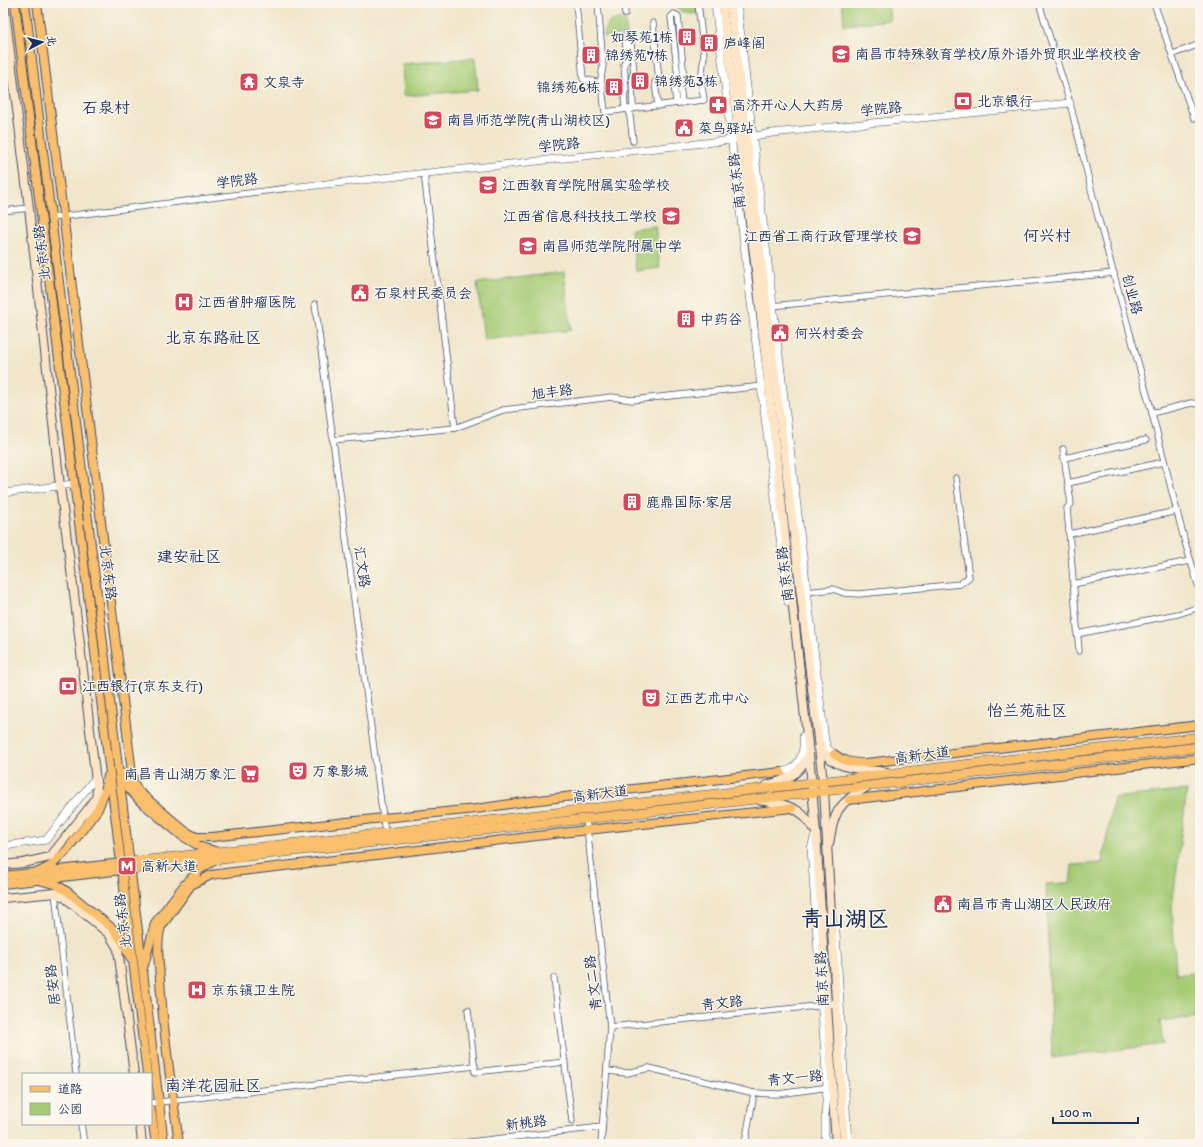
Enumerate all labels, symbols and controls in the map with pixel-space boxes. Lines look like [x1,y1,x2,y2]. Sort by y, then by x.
north arrow [22,22,62,62]
building icon: 如琴苑1栋 [676,26,698,48]
place label: 如琴苑1栋 [611,29,673,46]
building icon: 庐峰阁 [698,32,720,54]
text: 北 [44,35,59,47]
place label: 庐峰阁 [723,35,765,52]
school or university icon: 南昌市特殊教育学校/原外语外贸职业学校校舍 [830,43,852,65]
building icon: 锦绣苑7栋 [580,44,602,66]
place label: 南昌市特殊教育学校/原外语外贸职业学校校舍 [855,46,1141,63]
place label: 锦绣苑7栋 [605,47,668,64]
building icon: 锦绣苑3栋 [629,70,651,92]
temple icon: 文泉寺 [238,71,260,93]
place label: 锦绣苑3栋 [654,73,718,90]
place label: 文泉寺 [263,74,305,91]
building icon: 锦绣苑6栋 [603,76,625,98]
place label: 锦绣苑6栋 [537,79,600,96]
bank icon: 北京银行 [952,90,974,112]
place label: 北京银行 [977,93,1033,110]
pharmacy icon: 高济开心人大药房 [707,94,729,116]
place label: 高济开心人大药房 [732,97,844,114]
district label: 石泉村 [82,98,130,117]
street label: 学院路 [859,98,903,120]
school or university icon: 南昌师范学院(青山湖校区) [422,109,444,131]
place label: 南昌师范学院(青山湖校区) [447,112,610,129]
public building icon: 菜鸟驿站 [673,117,695,139]
place label: 菜鸟驿站 [698,120,754,137]
street label: 学院路 [537,134,581,156]
street label: 南京东路 [725,152,749,210]
street label: 学院路 [215,170,259,192]
school or university icon: 江西教育学院附属实验学校 [477,174,499,196]
place label: 江西教育学院附属实验学校 [502,177,670,194]
school or university icon: 江西省信息科技技工学校 [660,205,682,227]
place label: 江西省信息科技技工学校 [503,208,657,225]
street label: 北京东路 [30,224,54,282]
school or university icon: 江西省工商行政管理学校 [901,225,923,247]
district label: 何兴村 [1023,226,1071,245]
place label: 江西省工商行政管理学校 [744,228,898,245]
school or university icon: 南昌师范学院附属中学 [517,235,539,257]
place label: 南昌师范学院附属中学 [542,238,682,255]
street label: 创业路 [1118,272,1146,316]
public building icon: 石泉村民委员会 [349,282,371,304]
place label: 石泉村民委员会 [374,285,472,302]
hospital icon: 江西省肿瘤医院 [173,291,195,313]
place label: 江西省肿瘤医院 [198,294,296,311]
building icon: 中药谷 [675,308,697,330]
place label: 中药谷 [700,311,742,328]
public building icon: 何兴村委会 [769,322,791,344]
place label: 何兴村委会 [794,325,864,342]
district label: 北京东路社区 [165,328,261,347]
street label: 旭丰路 [530,381,574,403]
building icon: 鹿鼎国际·家居 [621,491,643,513]
place label: 鹿鼎国际·家居 [646,494,733,511]
street label: 北京东路 [96,543,120,601]
street label: 汇文路 [351,545,373,589]
street label: 南京东路 [773,545,797,603]
district label: 建安社区 [157,547,221,566]
bank icon: 江西银行(京东支行) [57,675,79,697]
place label: 江西银行(京东支行) [82,678,203,695]
theatre icon: 江西艺术中心 [640,687,662,709]
place label: 江西艺术中心 [665,690,749,707]
district label: 怡兰苑社区 [987,701,1067,720]
street label: 高新大道 [893,743,951,767]
theatre icon: 万象影城 [287,760,309,782]
supermarket icon: 南昌青山湖万象汇 [239,763,261,785]
place label: 万象影城 [312,763,368,780]
place label: 南昌青山湖万象汇 [124,766,236,783]
street label: 高新大道 [571,782,629,806]
metro station icon: 高新大道 [116,855,138,877]
place label: 高新大道 [141,858,197,875]
street label: 北京东路 [111,892,135,950]
public building icon: 南昌市青山湖区人民政府 [932,893,954,915]
place label: 南昌市青山湖区人民政府 [957,896,1111,913]
district label: 青山湖区 [801,905,889,932]
street label: 南京东路 [812,951,832,1007]
street label: 青文二路 [581,954,605,1012]
street label: 居安路 [42,963,64,1007]
hospital icon: 京东镇卫生院 [186,979,208,1001]
place label: 京东镇卫生院 [211,982,295,999]
street label: 青文路 [700,992,744,1014]
street label: 青文一路 [766,1067,824,1089]
legend [22,1073,152,1125]
district label: 南洋花园社区 [165,1076,261,1095]
text: 道路 [58,1082,82,1096]
scale bar [1053,1099,1138,1125]
text: 公园 [58,1102,82,1116]
text: 100 m [1059,1106,1092,1120]
street label: 新桃路 [504,1112,548,1134]

